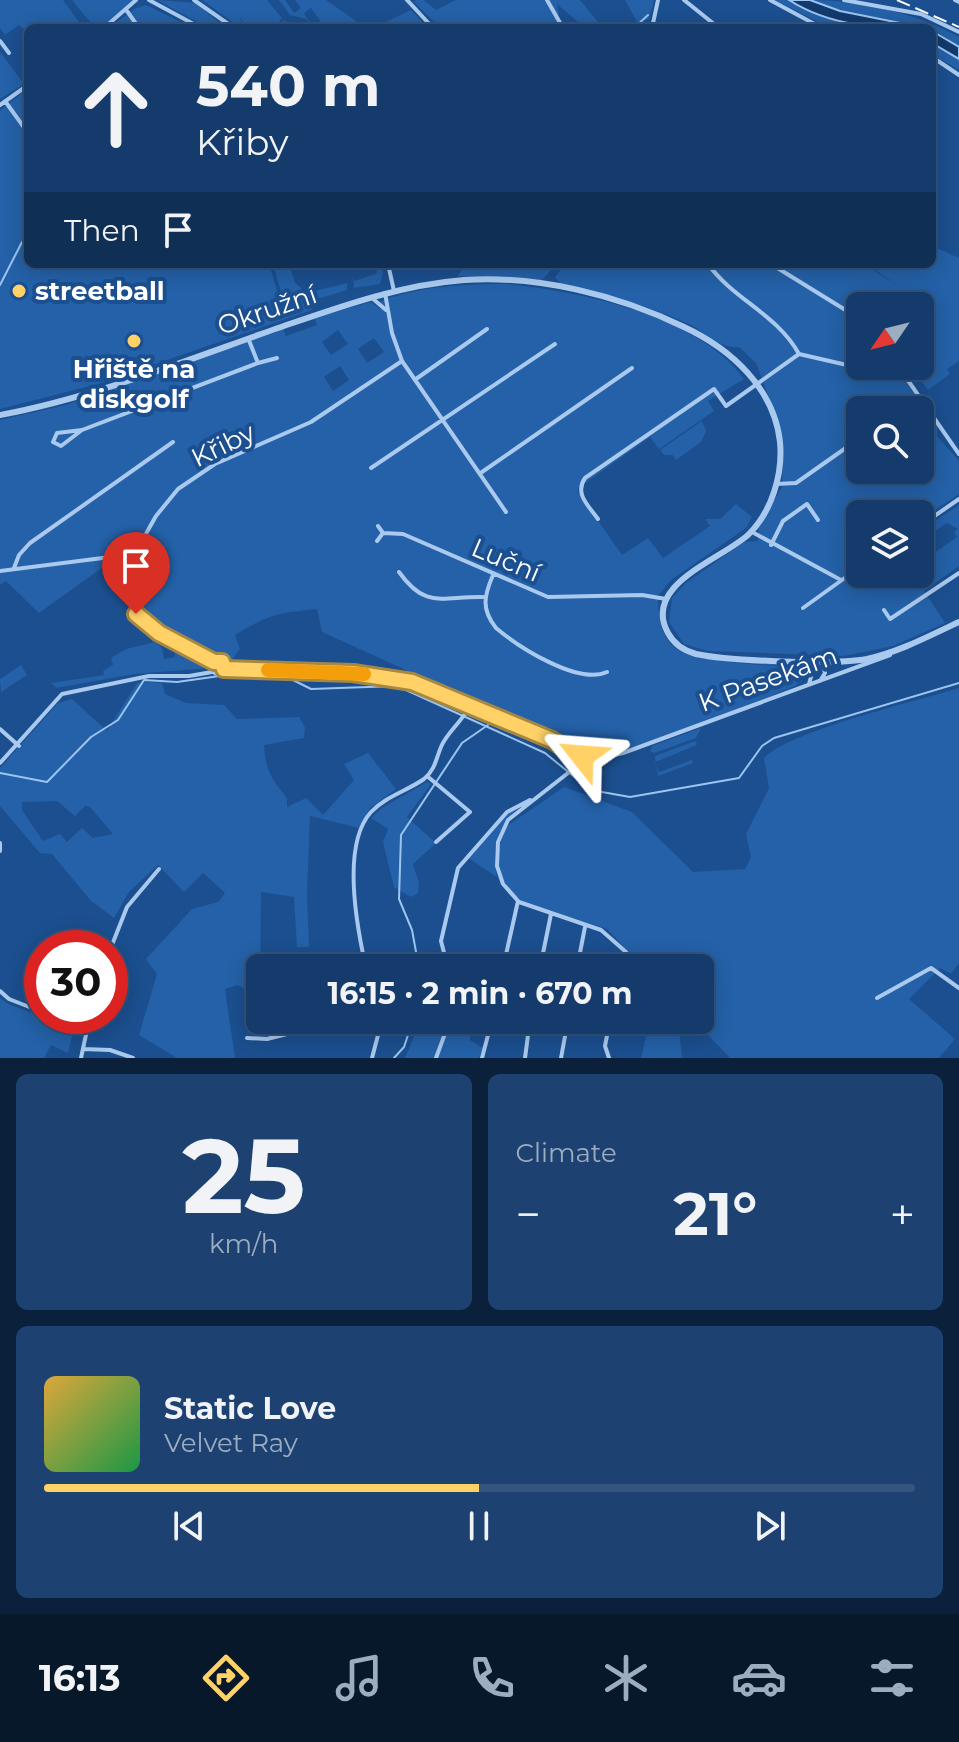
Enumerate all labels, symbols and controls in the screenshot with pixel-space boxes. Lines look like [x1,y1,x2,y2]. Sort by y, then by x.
text: 540 m [196,52,381,120]
icon: ahead [64,56,168,160]
text: Křiby [196,120,288,164]
icon: arrive [156,208,200,252]
text: Then [64,212,140,249]
place label: streetball [35,275,165,307]
street label: Okružní [213,278,322,342]
marker: streetball [10,282,28,300]
north arrow [846,292,934,380]
map controls [846,292,934,588]
marker: Hřiště na diskgolf [125,332,143,350]
place label: Hřiště na diskgolf [73,353,195,415]
button: search [846,396,934,484]
street label: Křiby [186,416,261,474]
button: layers [846,500,934,588]
street label: Luční [467,531,546,589]
pin [102,532,170,614]
icon: arrive [114,544,158,588]
street label: K Pasekám [694,639,842,719]
position arrow [540,714,624,798]
speed limit sign: 30 [24,930,128,1034]
text: 16:15 · 2 min · 670 m [327,975,633,1012]
text: 25 [182,1112,305,1239]
text: Climate [516,1137,617,1169]
text: 21° [673,1177,757,1250]
text: − [516,1187,541,1241]
text: + [890,1187,915,1241]
text: km/h [209,1228,278,1260]
text: Static Love [164,1390,336,1427]
text: Velvet Ray [164,1427,298,1459]
icon: previous [167,1504,211,1548]
icon: pause [457,1504,501,1548]
icon: next [748,1504,792,1548]
icon: directions [198,1650,254,1706]
icon: music [331,1650,387,1706]
icon: phone [464,1650,520,1706]
icon: climate [598,1650,654,1706]
icon: car [731,1650,787,1706]
icon: filters [864,1650,920,1706]
text: 16:13 [39,1656,121,1700]

